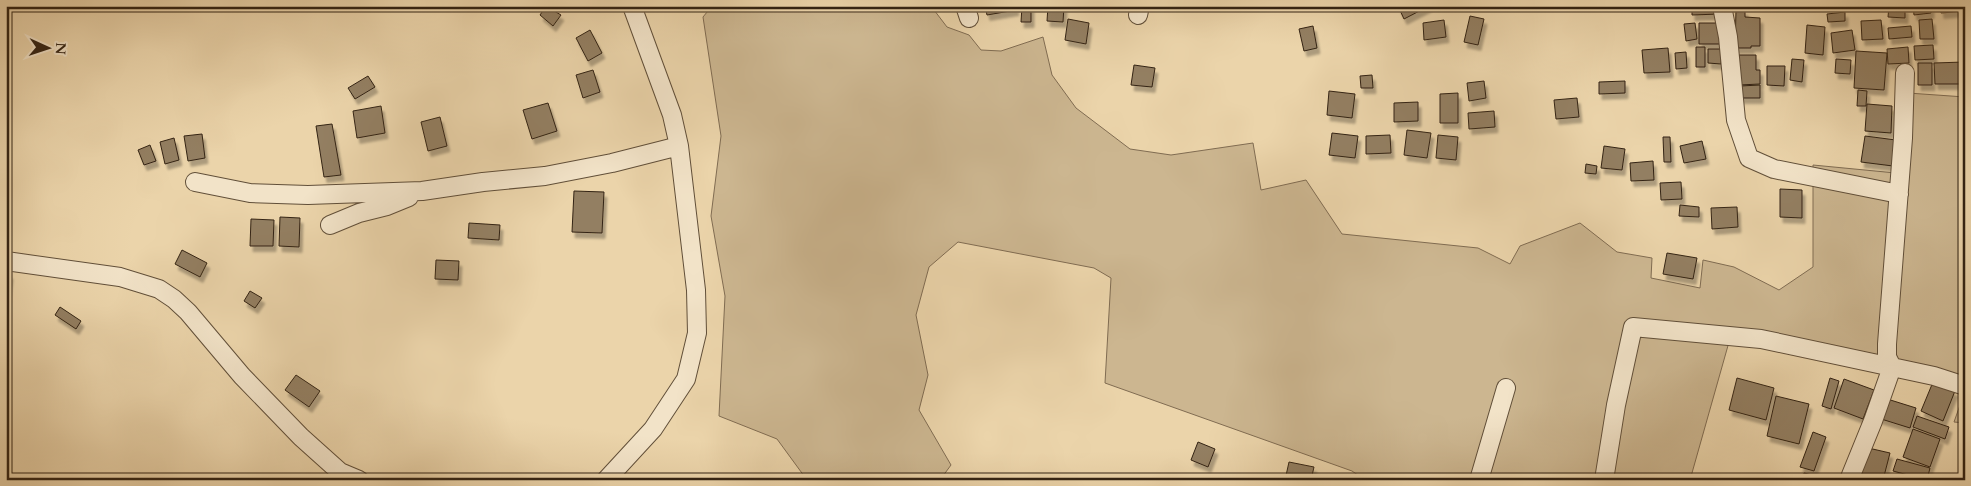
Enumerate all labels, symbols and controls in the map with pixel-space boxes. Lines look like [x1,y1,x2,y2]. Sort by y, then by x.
north arrow [22,22,72,72]
text: N [51,42,70,55]

